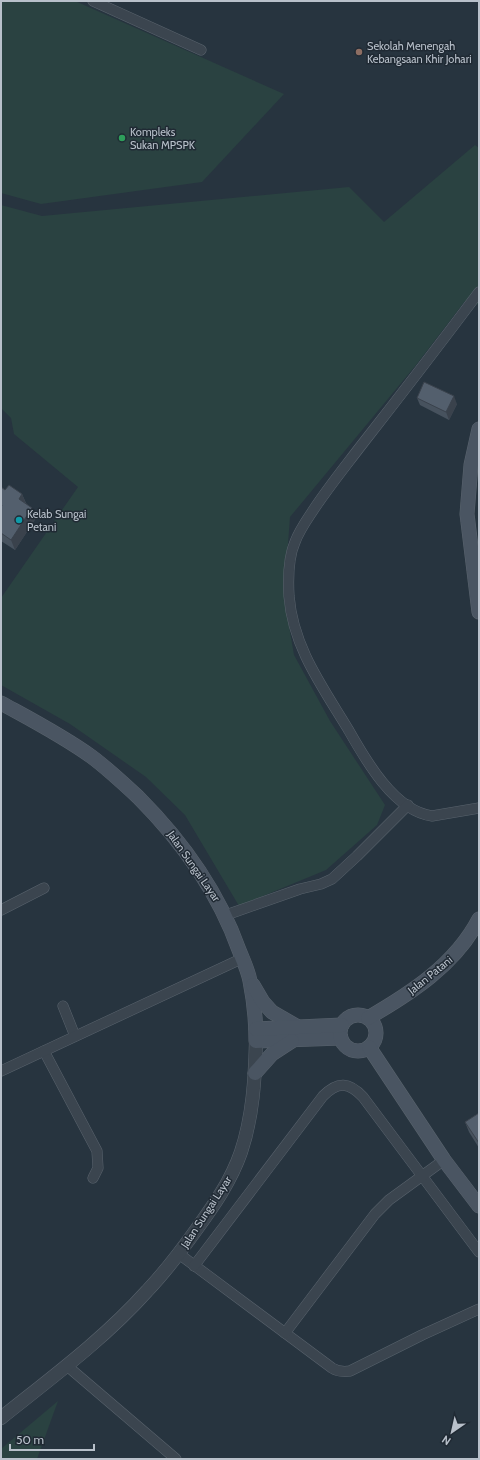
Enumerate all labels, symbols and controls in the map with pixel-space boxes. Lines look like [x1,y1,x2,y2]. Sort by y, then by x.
place label: Sekolah Menengah Kebangsaan Khir Johari [367,39,471,66]
marker: Sekolah Menengah Kebangsaan Khir Johari [354,47,364,57]
place label: Kompleks Sukan MPSPK [130,125,196,152]
marker: Kompleks Sukan MPSPK [117,133,127,143]
place label: Kelab Sungai Petani [27,507,86,534]
marker: Kelab Sungai Petani [14,515,24,525]
street label: Jalan Sungai Layar [164,827,224,904]
street label: Jalan Patani [404,953,455,998]
street label: Jalan Sungai Layar [177,1173,235,1252]
north arrow [432,1412,472,1452]
scale bar [10,1426,94,1452]
text: 50 m [16,1432,44,1447]
text: N [439,1432,454,1448]

